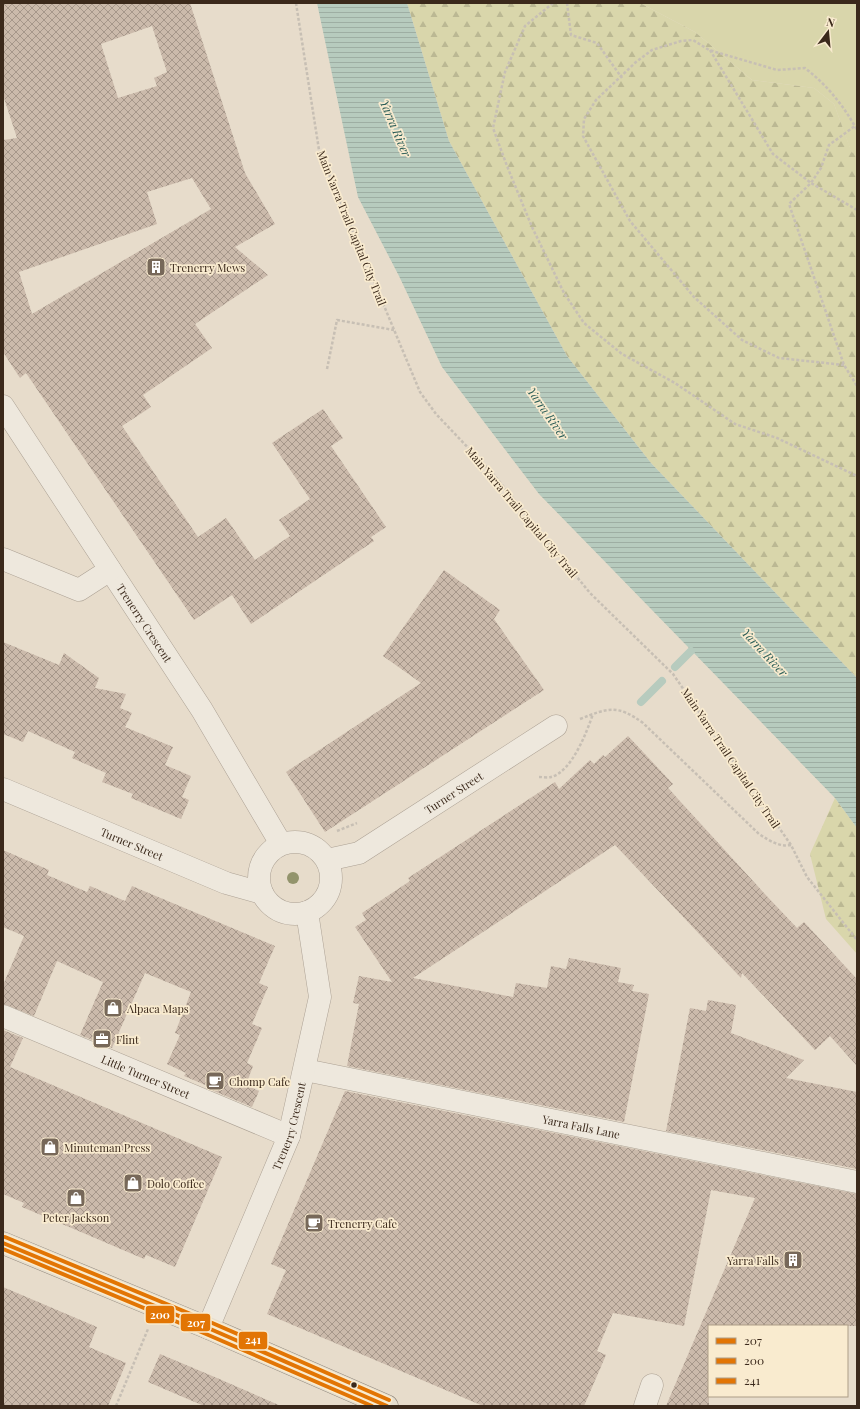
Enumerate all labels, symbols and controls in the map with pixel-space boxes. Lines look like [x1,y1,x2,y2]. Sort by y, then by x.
north arrow [808,12,848,52]
text: N [825,14,837,30]
water label: Yarra River [377,97,416,160]
street label: Main Yarra Trail Capital City Trail [314,148,390,308]
building icon: Trenerry Mews [145,256,167,278]
place label: Trenerry Mews [170,260,245,275]
water label: Yarra River [524,384,572,443]
street label: Main Yarra Trail Capital City Trail [463,443,581,581]
street label: Trenerry Crescent [114,580,176,665]
water label: Yarra River [739,624,792,680]
street label: Main Yarra Trail Capital City Trail [678,685,784,831]
street label: Turner Street [421,768,485,817]
street label: Turner Street [98,824,166,863]
shop icon: Alpaca Maps [102,997,124,1019]
place label: Alpaca Maps [126,1001,189,1016]
office icon: Flint [91,1028,113,1050]
place label: Flint [116,1032,139,1047]
street label: Little Turner Street [99,1051,193,1101]
cafe icon: Chomp Cafe [204,1070,226,1092]
place label: Chomp Cafe [229,1074,290,1089]
street label: Trenerry Crescent [268,1080,308,1172]
street label: Yarra Falls Lane [540,1111,622,1141]
shop icon: Minuteman Press [39,1136,61,1158]
place label: Minuteman Press [64,1140,150,1155]
shop icon: Dolo Coffee [122,1172,144,1194]
place label: Dolo Coffee [147,1176,205,1191]
shop icon: Peter Jackson [65,1187,87,1209]
place label: Peter Jackson [43,1210,110,1225]
cafe icon: Trenerry Cafe [303,1212,325,1234]
place label: Trenerry Cafe [328,1216,398,1231]
building icon: Yarra Falls [782,1249,804,1271]
place label: Yarra Falls [726,1253,779,1268]
line badge: 200 [145,1305,175,1324]
text: 200 [150,1307,170,1322]
line badge: 207 [180,1313,211,1332]
text: 207 [187,1315,205,1330]
legend [708,1325,848,1397]
line badge: 241 [238,1331,268,1350]
text: 241 [245,1332,261,1347]
text: 207 [744,1332,762,1348]
text: 200 [744,1352,764,1368]
text: 241 [744,1372,761,1388]
unlabelled marker [349,1380,359,1390]

